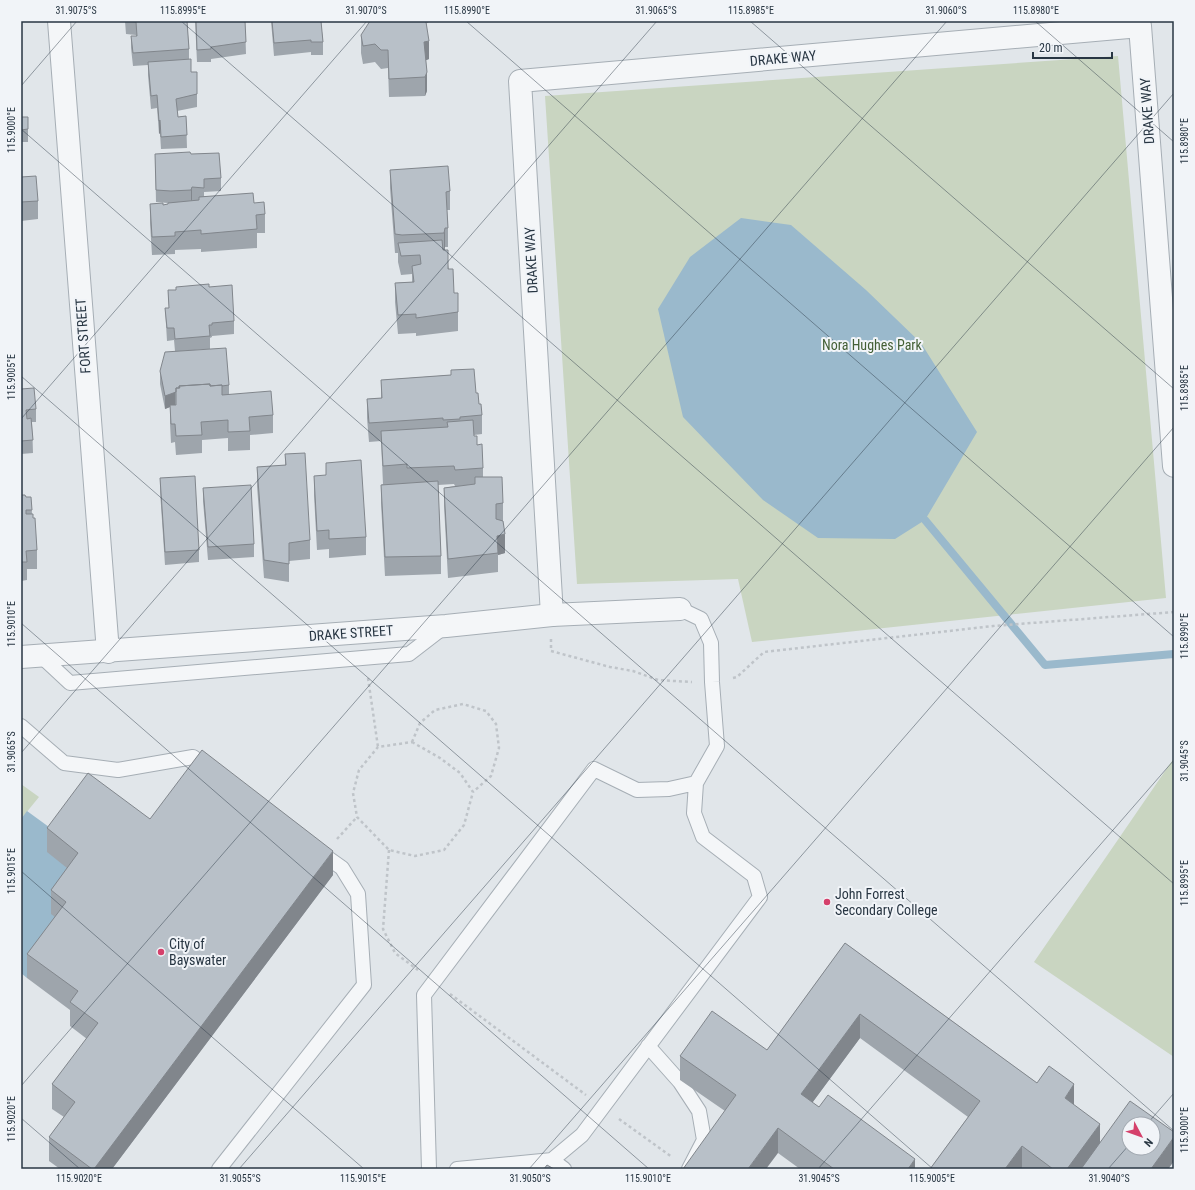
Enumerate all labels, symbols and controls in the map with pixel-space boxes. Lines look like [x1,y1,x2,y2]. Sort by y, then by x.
text: 31.9075°S [55,5,97,16]
text: 115.8995°E [160,5,206,16]
text: 31.9070°S [345,5,387,16]
text: 115.8990°E [444,5,490,16]
text: 31.9065°S [635,5,677,16]
text: 115.8985°E [728,5,774,16]
text: 31.9060°S [925,5,967,16]
text: 115.8980°E [1013,5,1059,16]
scale bar [1033,34,1112,60]
text: 20 m [1039,41,1063,55]
street label: DRAKE WAY [749,47,817,69]
street label: DRAKE WAY [1137,77,1157,145]
text: 115.9000°E [6,107,17,153]
text: 115.8980°E [1179,118,1190,164]
street label: DRAKE WAY [521,226,541,294]
street label: FORT STREET [72,298,94,374]
park label: Nora Hughes Park [822,337,923,353]
text: 115.9005°E [6,354,17,400]
text: 115.8985°E [1179,365,1190,411]
text: 115.9010°E [6,601,17,647]
text: 115.8990°E [1179,613,1190,659]
street label: DRAKE STREET [308,622,394,644]
text: 31.9065°S [6,731,17,773]
text: 31.9045°S [1179,740,1190,782]
text: 115.9015°E [6,848,17,894]
text: 115.8995°E [1179,860,1190,906]
place label: John Forrest Secondary College [835,886,938,918]
marker: John Forrest Secondary College [822,897,832,907]
place label: City of Bayswater [169,936,226,968]
marker: City of Bayswater [156,947,166,957]
text: 115.9020°E [6,1096,17,1142]
text: 115.9000°E [1179,1107,1190,1153]
north arrow [1121,1116,1161,1156]
text: N [1141,1135,1155,1149]
text: 115.9020°E [56,1173,102,1184]
text: 31.9055°S [219,1173,261,1184]
text: 115.9015°E [340,1173,386,1184]
text: 31.9050°S [509,1173,551,1184]
text: 115.9010°E [625,1173,671,1184]
text: 31.9045°S [798,1173,840,1184]
text: 115.9005°E [909,1173,955,1184]
text: 31.9040°S [1088,1173,1130,1184]

